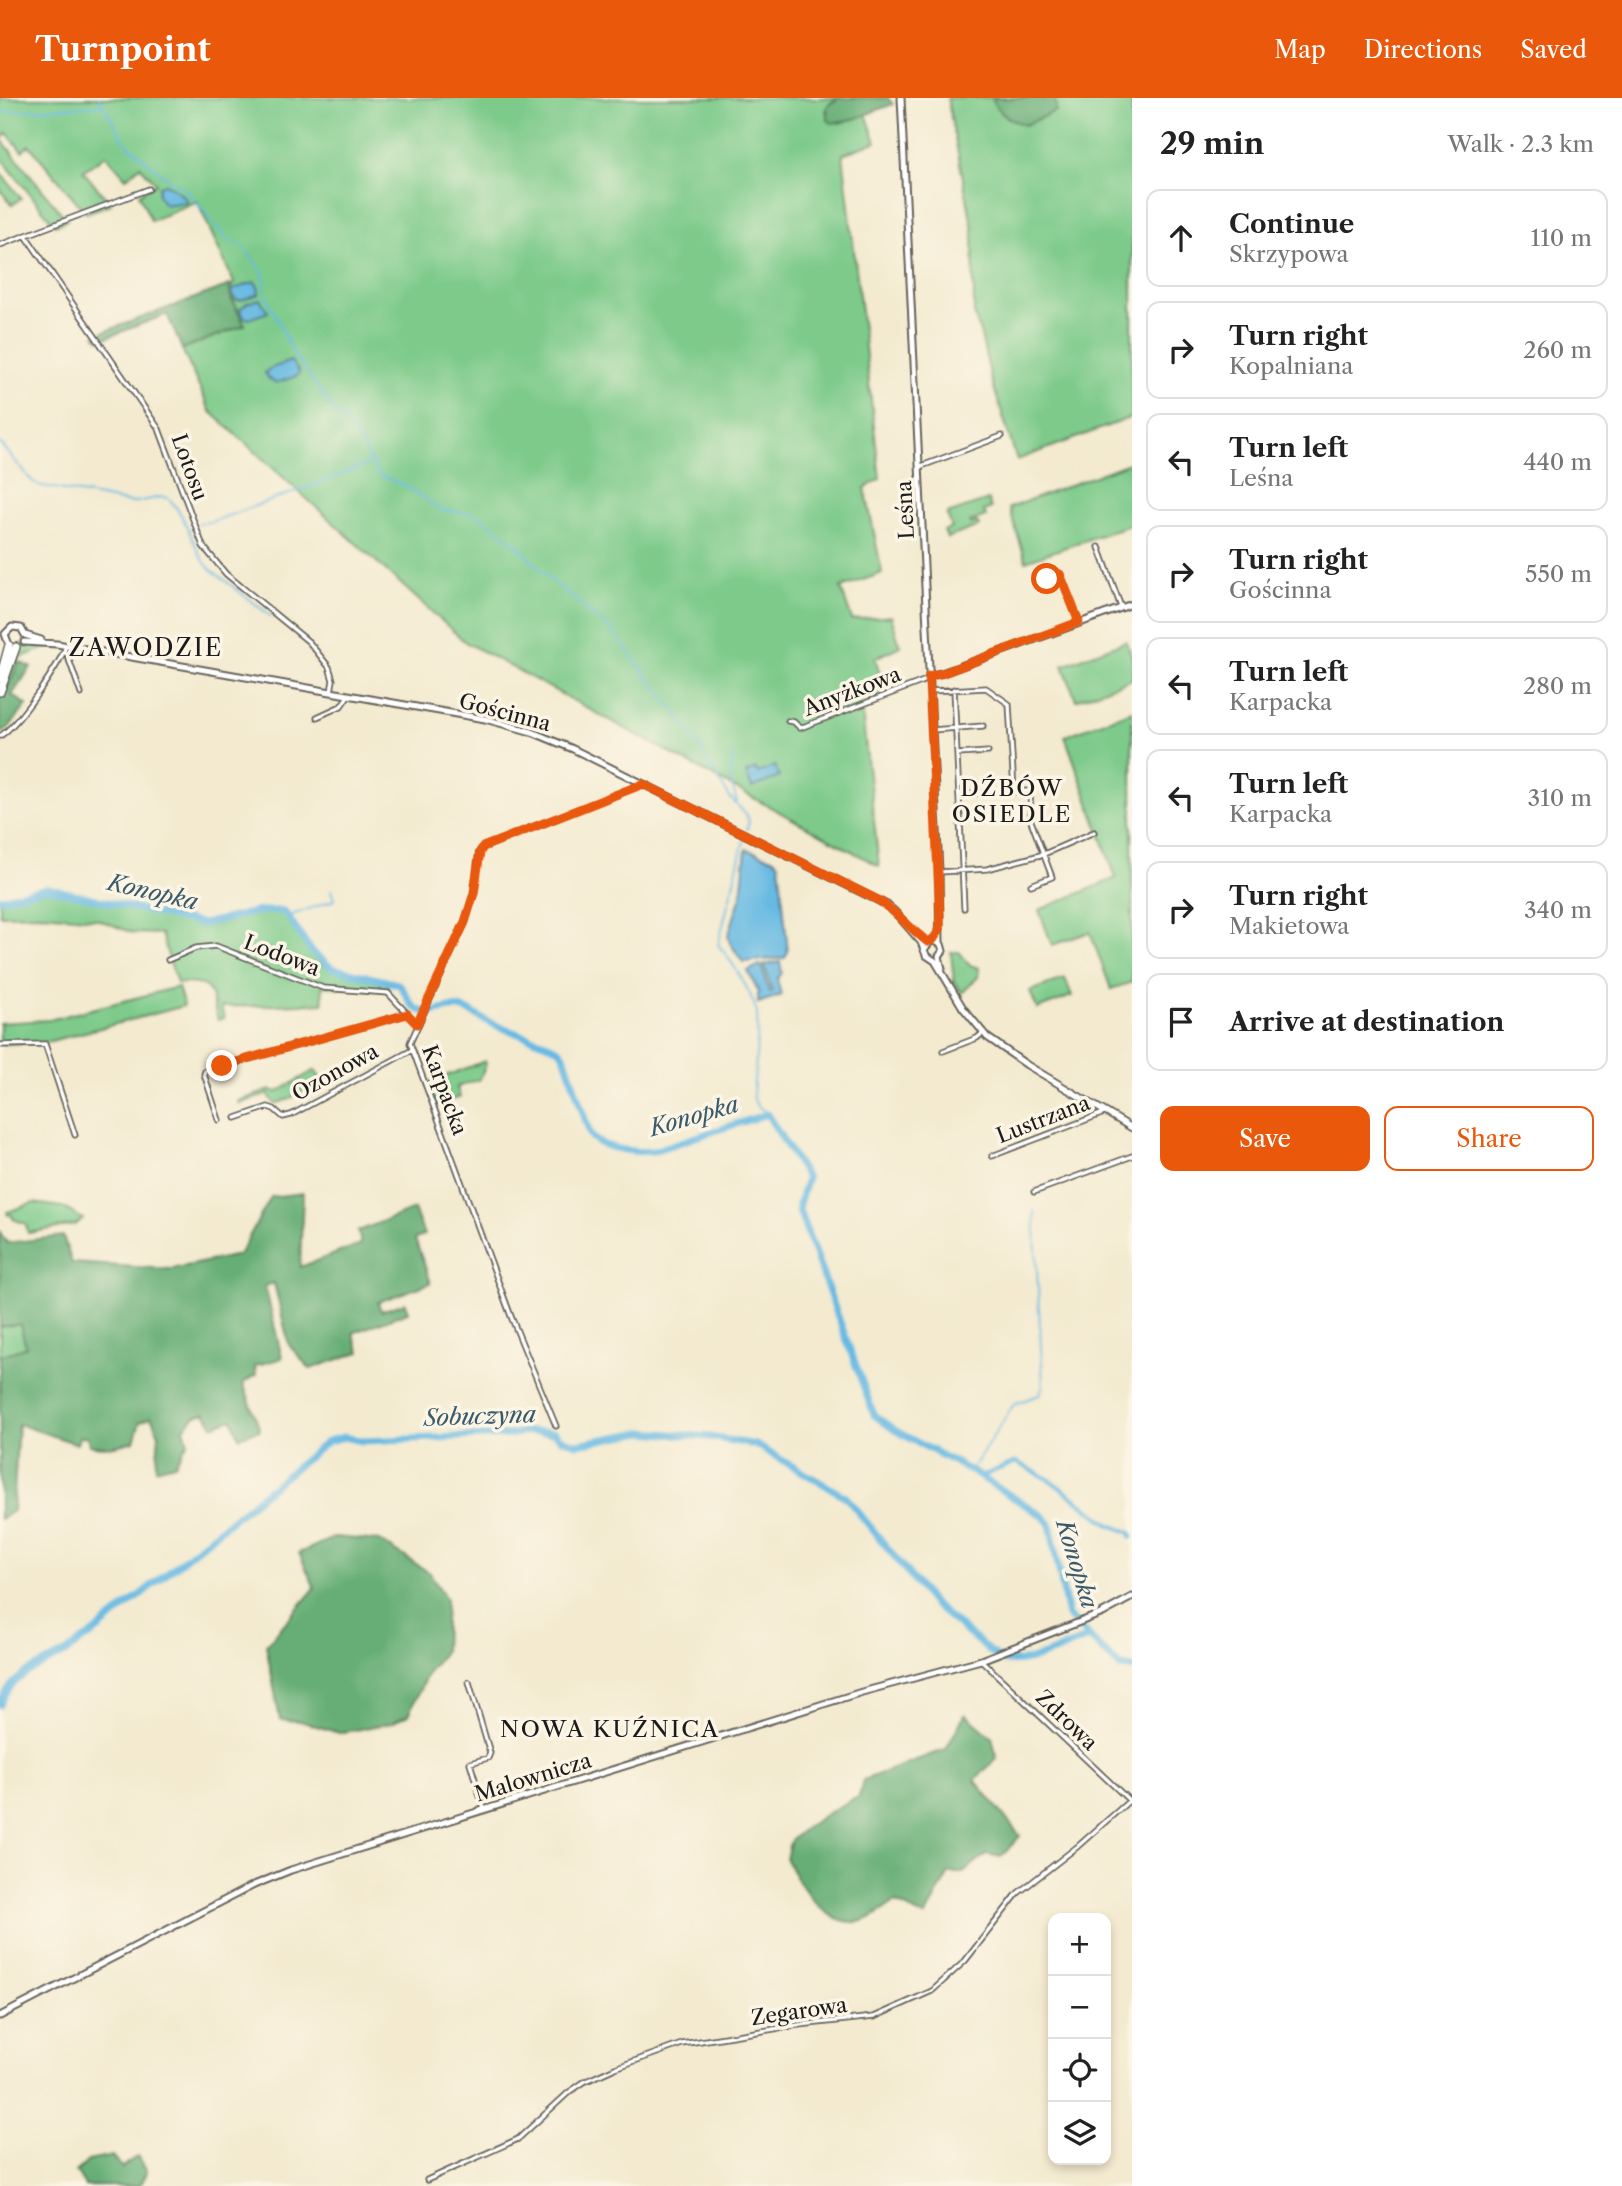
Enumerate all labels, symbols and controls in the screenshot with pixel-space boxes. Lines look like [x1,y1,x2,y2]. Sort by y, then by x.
text: Turnpoint [35,29,211,70]
text: Map [1274,35,1326,64]
text: Directions [1364,35,1482,64]
text: Saved [1520,35,1587,64]
text: 29 min [1160,125,1264,162]
text: Walk · 2.3 km [1448,130,1594,158]
text: Continue [1229,208,1354,240]
icon: ahead [1162,219,1200,257]
text: 110 m [1531,224,1592,252]
text: Skrzypowa [1229,240,1349,268]
text: Turn right [1229,320,1368,352]
icon: right [1162,331,1200,369]
text: 260 m [1523,336,1592,364]
text: Kopalniana [1229,352,1353,380]
street label: Lotosu [166,430,214,504]
text: Turn left [1229,432,1348,464]
icon: left [1162,443,1200,481]
text: 440 m [1523,448,1592,476]
text: Leśna [1229,464,1294,492]
street label: Leśna [891,479,919,540]
text: Turn right [1229,544,1368,576]
icon: right [1162,555,1200,593]
text: 550 m [1525,560,1592,588]
route start [1031,563,1062,594]
text: Gościnna [1229,576,1332,604]
district label: ZAWODZIE [69,633,223,662]
text: Turn left [1229,656,1348,688]
street label: Anyżkowa [799,661,905,721]
icon: left [1162,667,1200,705]
text: 280 m [1523,672,1592,700]
street label: Gościnna [456,688,554,736]
text: Karpacka [1229,688,1332,716]
text: Turn left [1229,768,1348,800]
district label: DŹBÓW OSIEDLE [952,774,1072,828]
icon: left [1162,779,1200,817]
text: 310 m [1528,784,1592,812]
text: Karpacka [1229,800,1332,828]
water label: Konopka [103,868,201,916]
text: Turn right [1229,880,1368,912]
icon: right [1162,891,1200,929]
text: 340 m [1524,896,1592,924]
text: Makietowa [1229,912,1349,940]
street label: Lodowa [240,929,324,981]
icon: arrive [1162,1003,1200,1041]
text: Arrive at destination [1229,1006,1504,1038]
street label: Ozonowa [288,1038,383,1106]
street label: Karpacka [417,1042,473,1139]
route end [206,1050,237,1081]
street label: Lustrzana [993,1089,1094,1148]
water label: Konopka [644,1090,742,1143]
button: Save [1160,1106,1370,1171]
button: Share [1384,1106,1594,1171]
water label: Sobuczyna [421,1400,537,1432]
water label: Konopka [1050,1514,1104,1612]
street label: Zdrowa [1031,1685,1104,1756]
district label: NOWA KUŹNICA [500,1715,720,1743]
street label: Malownicza [472,1747,595,1807]
map controls [1048,1913,1111,2165]
button: + [1048,1913,1111,1976]
button: − [1048,1976,1111,2039]
street label: Zegarowa [749,1992,850,2030]
button: locate [1048,2039,1111,2102]
button: layers [1048,2102,1111,2165]

